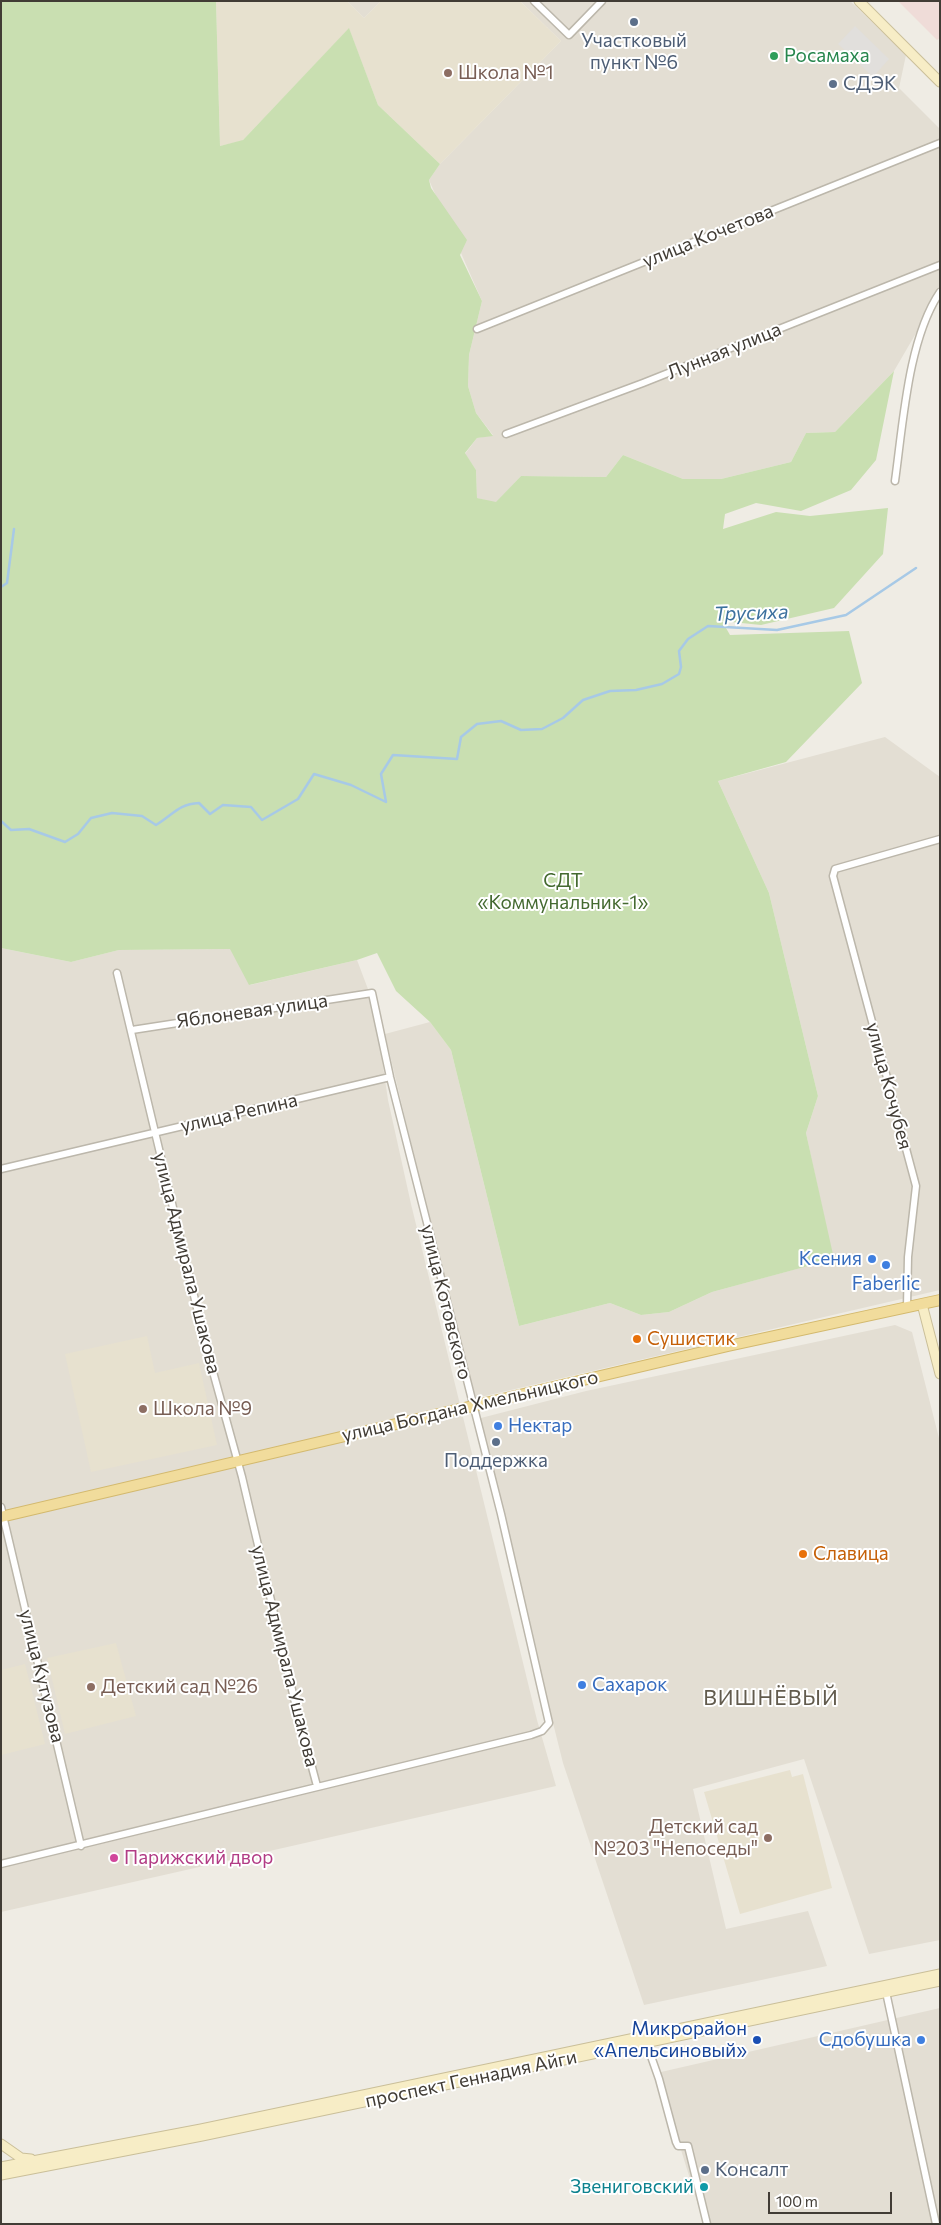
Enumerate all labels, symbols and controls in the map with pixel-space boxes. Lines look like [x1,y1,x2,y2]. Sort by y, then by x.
marker: Участковый пункт №6 [628,16,640,28]
place label: Участковый пункт №6 [581,30,687,74]
place label: Росамаха [784,45,870,67]
marker: Росамаха [768,50,780,62]
place label: Школа №1 [458,62,554,84]
marker: Школа №1 [442,67,454,79]
place label: СДЭК [843,73,897,95]
marker: СДЭК [827,78,839,90]
street label: улица Кочетова [639,199,777,273]
street label: Лунная улица [664,318,784,384]
water label: Трусиха [713,600,789,626]
park label: СДТ «Коммунальник-1» [478,870,648,914]
street label: Яблоневая улица [175,989,329,1033]
street label: улица Кочубея [861,1020,917,1152]
street label: улица Репина [178,1088,300,1138]
street label: улица Адмирала Ушакова [148,1150,226,1376]
street label: улица Котовского [416,1222,476,1382]
place label: Ксения [799,1248,862,1270]
marker: Ксения [866,1253,878,1265]
marker: Faberlic [880,1259,892,1271]
place label: Faberlic [852,1273,920,1295]
place label: Сушистик [647,1328,736,1350]
marker: Сушистик [631,1333,643,1345]
street label: улица Богдана Хмельницкого [339,1365,601,1447]
place label: Школа №9 [153,1398,252,1420]
marker: Школа №9 [137,1403,149,1415]
place label: Нектар [508,1415,572,1437]
marker: Нектар [492,1420,504,1432]
marker: Поддержка [490,1436,502,1448]
place label: Поддержка [444,1450,548,1472]
street label: улица Адмирала Ушакова [246,1543,324,1769]
place label: Славица [813,1543,889,1565]
marker: Славица [797,1548,809,1560]
street label: улица Кутузова [14,1607,70,1745]
place label: Сахарок [592,1674,667,1696]
place label: Детский сад №26 [101,1676,258,1698]
marker: Сахарок [576,1679,588,1691]
marker: Детский сад №26 [85,1681,97,1693]
district label: ВИШНЁВЫЙ [702,1685,840,1711]
place label: Детский сад №203 "Непоседы" [594,1816,758,1860]
marker: Детский сад №203 "Непоседы" [762,1832,774,1844]
place label: Парижский двор [124,1847,273,1869]
marker: Парижский двор [108,1852,120,1864]
place label: Микрорайон «Апельсиновый» [594,2018,747,2062]
place label: Сдобушка [819,2029,911,2051]
marker: Микрорайон «Апельсиновый» [751,2034,763,2046]
marker: Сдобушка [915,2034,927,2046]
street label: проспект Геннадия Айги [363,2045,579,2113]
place label: Консалт [715,2159,788,2181]
marker: Консалт [699,2164,711,2176]
place label: Звениговский [570,2176,694,2198]
marker: Звениговский [698,2181,710,2193]
scale bar [771,2182,895,2214]
text: 100 m [776,2192,818,2210]

